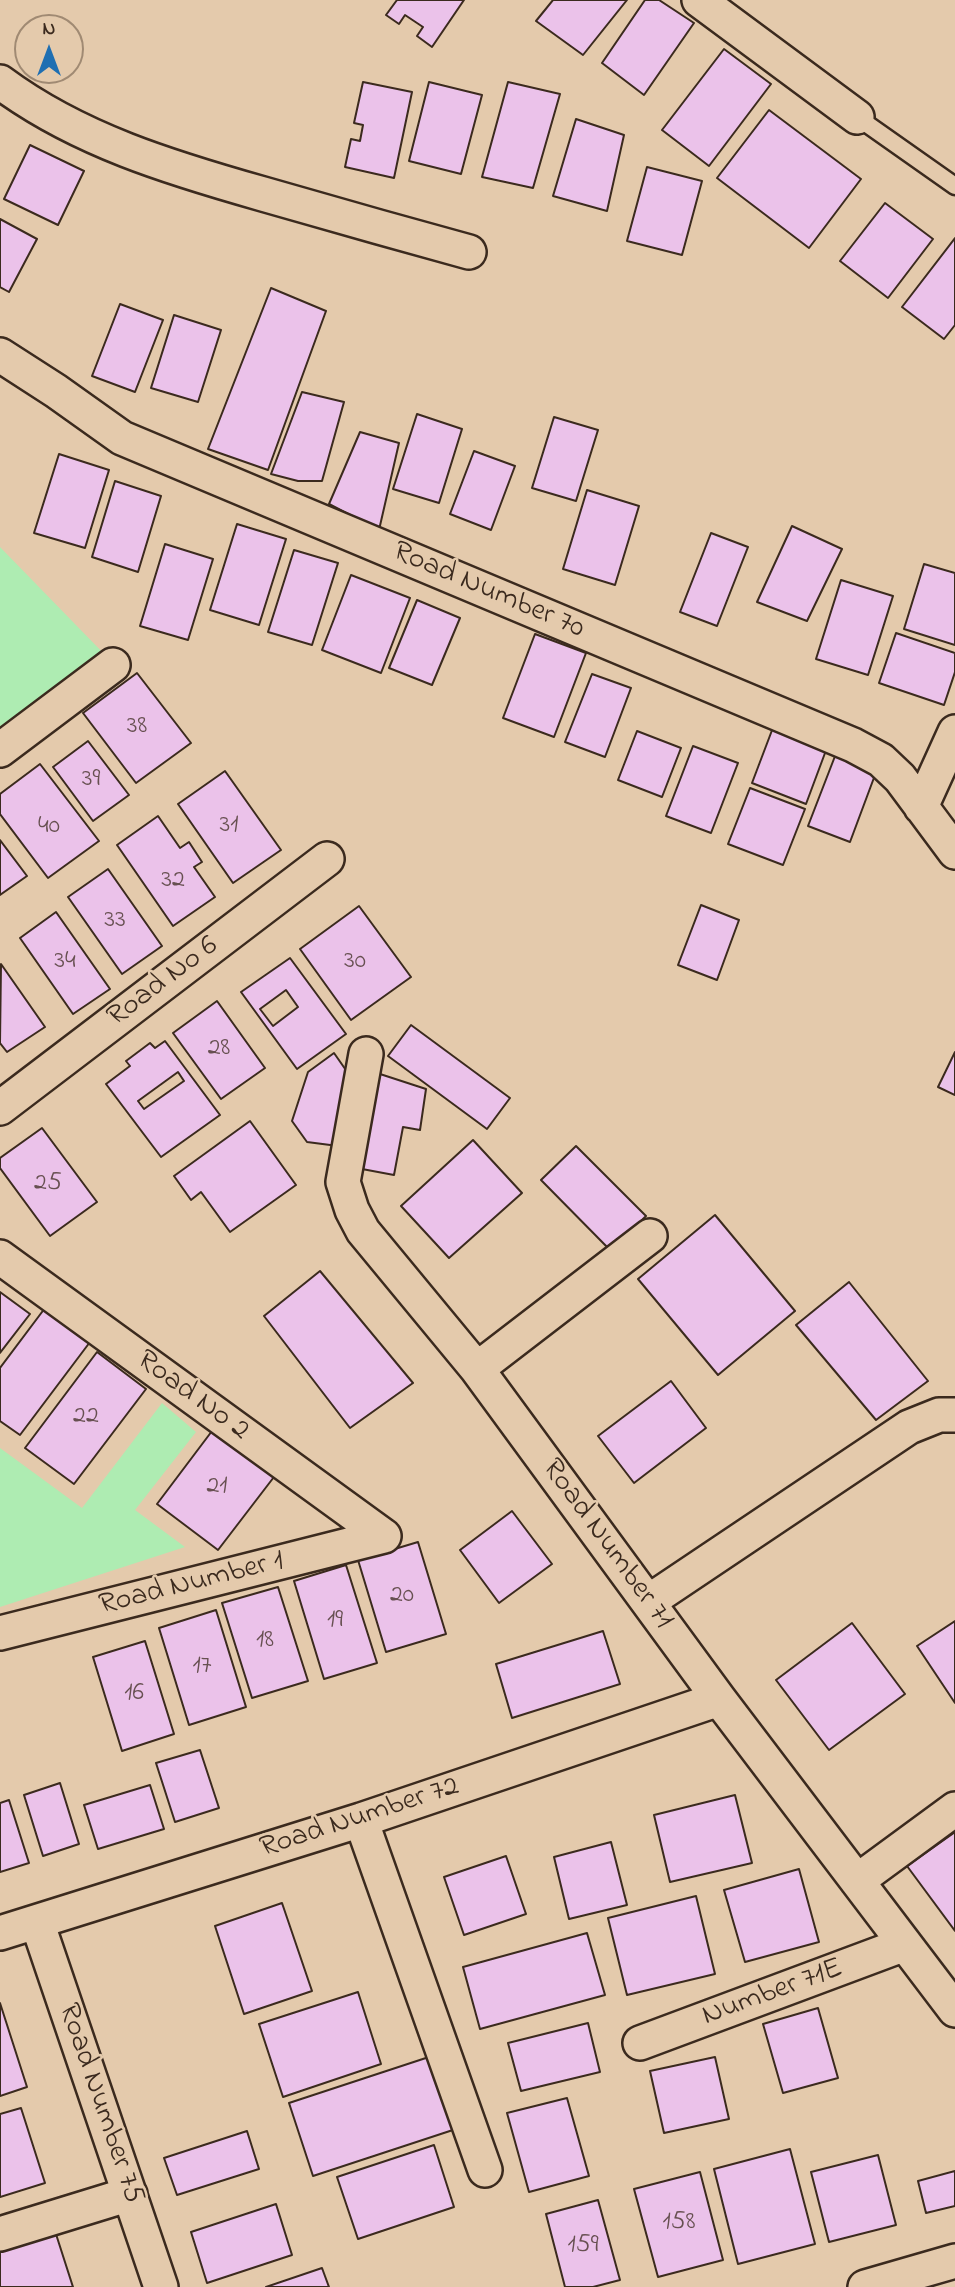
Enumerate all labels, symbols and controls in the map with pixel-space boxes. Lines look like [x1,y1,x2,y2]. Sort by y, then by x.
north arrow [14,14,84,84]
text: N [43,16,55,43]
street label: Road Number 70 [387,535,589,649]
house number: 38 [127,712,147,744]
house number: 39 [82,765,100,797]
house number: 31 [219,811,239,843]
house number: 40 [38,812,60,844]
house number: 32 [161,866,185,898]
house number: 33 [104,906,126,938]
street label: Road No 6 [102,930,226,1036]
house number: 34 [54,947,76,979]
house number: 30 [344,947,366,979]
house number: 28 [208,1034,230,1066]
house number: 25 [34,1169,62,1201]
street label: Road No 2 [128,1344,256,1450]
house number: 22 [73,1402,99,1434]
street label: Road Number 71 [532,1453,680,1637]
house number: 21 [206,1472,228,1504]
street label: Road Number 1 [96,1545,288,1625]
house number: 20 [390,1581,414,1613]
house number: 19 [327,1606,343,1638]
house number: 18 [256,1626,274,1658]
house number: 17 [193,1652,211,1684]
house number: 16 [124,1679,144,1711]
street label: Road Number 72 [256,1770,464,1868]
street label: Number 71E [698,1952,848,2036]
street label: Road Number 75 [48,1999,150,2209]
house number: 158 [663,2208,695,2240]
house number: 159 [568,2231,598,2263]

